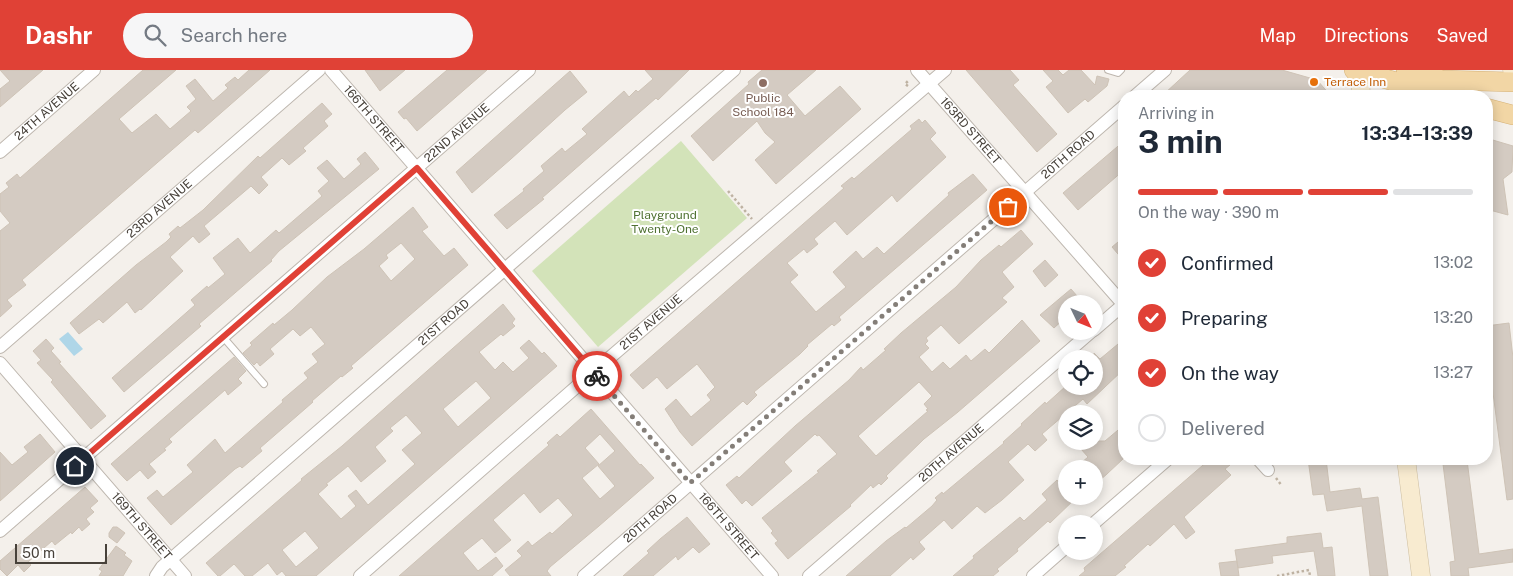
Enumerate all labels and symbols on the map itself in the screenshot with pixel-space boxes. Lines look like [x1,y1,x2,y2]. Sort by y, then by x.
place label: Terrace Inn [1324,75,1386,89]
marker: Terrace Inn [1308,76,1320,88]
marker: Public School 184 [757,77,769,89]
street label: 24TH AVENUE [11,79,82,143]
street label: 166TH STREET [341,83,407,155]
place label: Public School 184 [732,91,794,119]
street label: 163RD STREET [937,94,1004,167]
street label: 22ND AVENUE [421,101,492,165]
street label: 20TH ROAD [1038,127,1098,182]
street label: 23RD AVENUE [124,177,195,241]
pin [987,186,1029,228]
park label: Playground Twenty-One [631,208,699,236]
street label: 21ST AVENUE [617,292,685,353]
north arrow [1058,295,1102,340]
street label: 21ST ROAD [415,296,472,348]
courier [572,351,622,401]
street label: 20TH AVENUE [916,421,986,485]
pin [54,445,96,487]
street label: 169TH STREET [109,490,175,563]
street label: 166TH STREET [695,490,762,563]
street label: 20TH ROAD [621,491,680,546]
scale bar [15,541,108,564]

